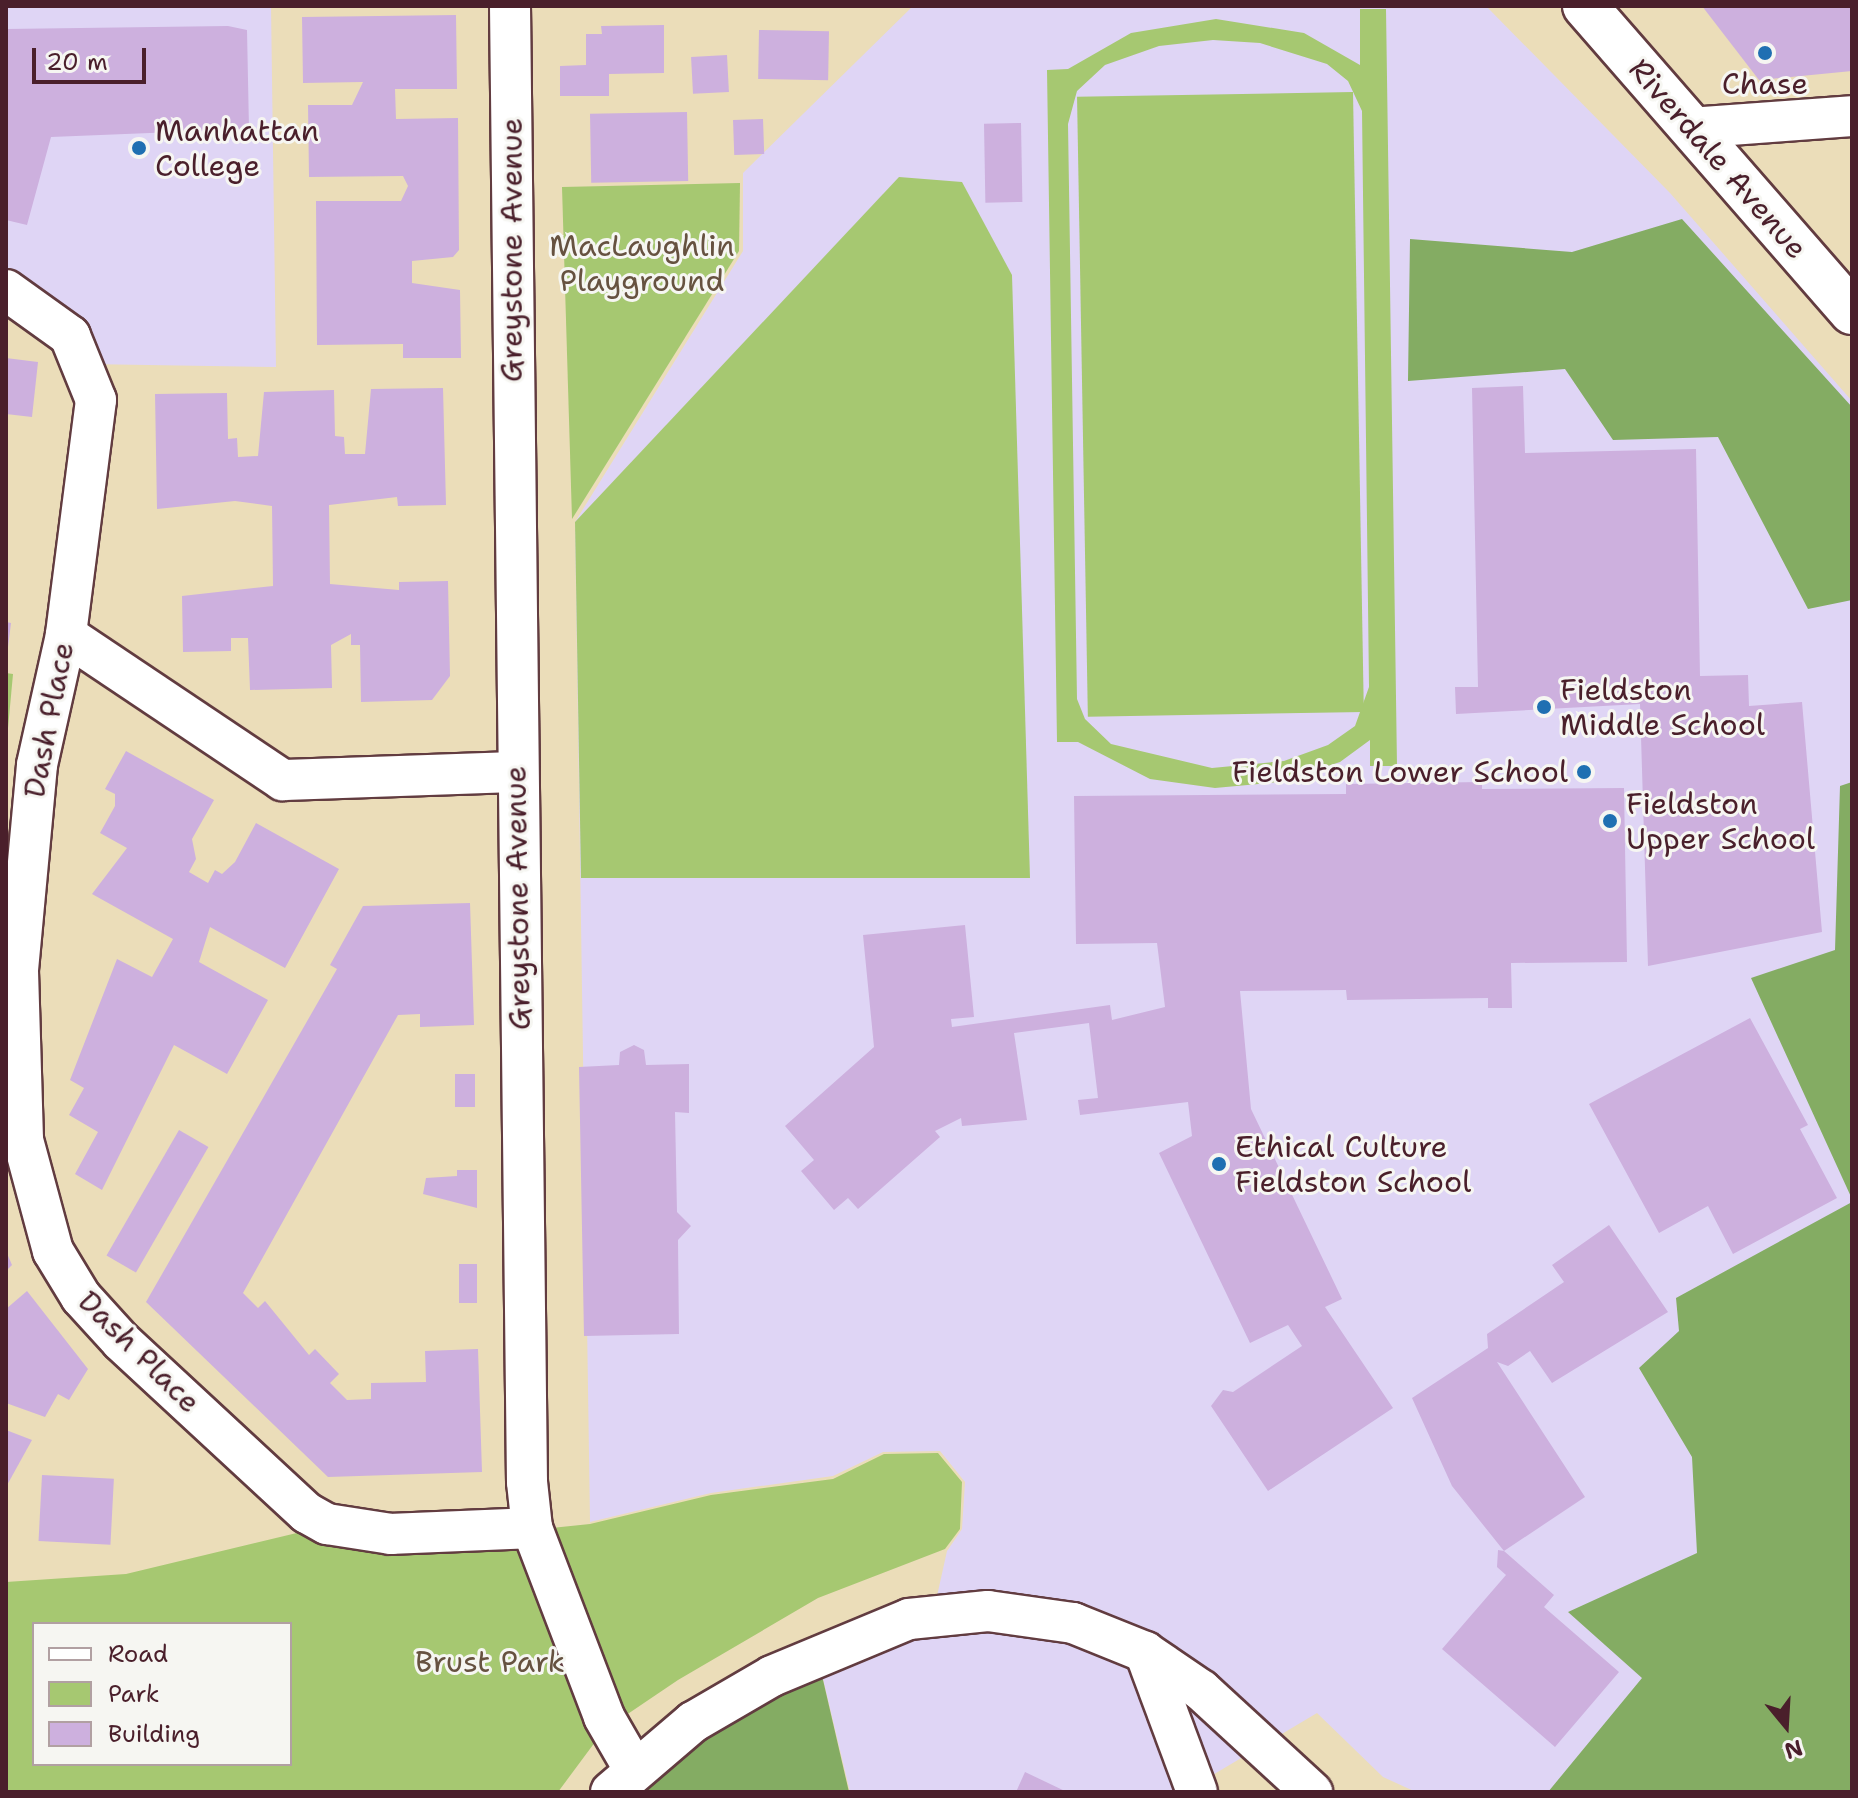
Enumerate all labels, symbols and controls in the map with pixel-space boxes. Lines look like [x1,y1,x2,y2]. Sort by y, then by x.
scale bar [36,32,150,82]
marker: Chase [1756,44,1774,62]
text: 20 m [46,46,108,78]
street label: Riverdale Avenue [1621,52,1815,266]
place label: Chase [1722,66,1808,102]
place label: Manhattan College [155,113,319,184]
street label: Greystone Avenue [494,118,530,382]
marker: Manhattan College [130,139,148,157]
park label: MacLaughlin Playground [549,228,735,298]
street label: Dash Place [16,639,82,801]
place label: Fieldston Middle School [1560,672,1765,742]
marker: Fieldston Middle School [1535,698,1553,716]
place label: Fieldston Lower School [1232,754,1568,790]
marker: Fieldston Lower School [1575,763,1593,781]
street label: Greystone Avenue [498,765,538,1031]
place label: Fieldston Upper School [1626,786,1815,856]
marker: Fieldston Upper School [1601,812,1619,830]
place label: Ethical Culture Fieldston School [1235,1129,1471,1200]
marker: Ethical Culture Fieldston School [1210,1155,1228,1173]
street label: Dash Place [71,1284,207,1420]
legend [32,1622,292,1766]
text: Road [108,1638,168,1670]
park label: Brust Park [415,1644,565,1680]
text: Park [108,1678,160,1710]
north arrow [1746,1686,1826,1766]
text: Building [108,1718,200,1750]
text: N [1781,1733,1806,1766]

